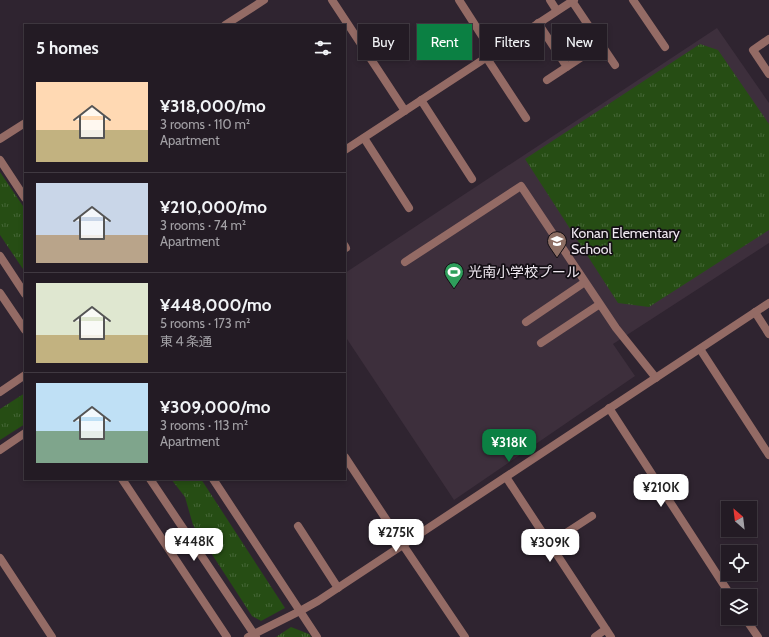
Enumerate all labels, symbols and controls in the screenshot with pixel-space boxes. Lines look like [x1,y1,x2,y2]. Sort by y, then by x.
chip: Buy [358,24,409,60]
chip: Rent [417,24,472,60]
chip: Filters [480,24,544,60]
chip: New [552,24,607,60]
icon: filters [312,37,334,59]
text: 5 homes [36,38,99,58]
text: ¥318,000/mo [160,96,266,116]
icon: home [68,98,116,146]
text: 3 rooms · 110 m² [160,116,250,132]
text: Apartment [160,132,220,148]
text: ¥210,000/mo [160,197,267,217]
icon: home [68,199,116,247]
text: 3 rooms · 74 m² [160,217,246,233]
place label: Konan Elementary School [571,224,680,258]
school or university icon: Konan Elementary School [546,230,568,258]
text: Apartment [160,233,220,249]
sports icon: 光南小学校プール [443,261,465,289]
place label: 光南小学校プール [468,263,580,281]
text: ¥448,000/mo [160,295,271,315]
icon: home [68,299,116,347]
text: 5 rooms · 173 m² [160,315,250,331]
text: 東４条通 [160,333,212,349]
text: ¥309,000/mo [160,397,270,417]
icon: home [68,399,116,447]
text: 3 rooms · 113 m² [160,417,248,433]
pin: ¥318K [481,429,537,463]
text: Apartment [160,433,220,449]
text: ¥318K [491,434,527,450]
pin: ¥210K [633,474,689,508]
text: ¥210K [643,479,679,495]
north arrow [721,501,757,537]
map controls [721,501,757,625]
pin: ¥275K [368,519,424,553]
text: ¥275K [378,524,414,540]
pin: ¥448K [166,528,222,562]
pin: ¥309K [522,529,578,563]
text: ¥448K [174,533,214,549]
text: ¥309K [530,534,570,550]
button: locate [721,545,757,581]
button: layers [721,589,757,625]

